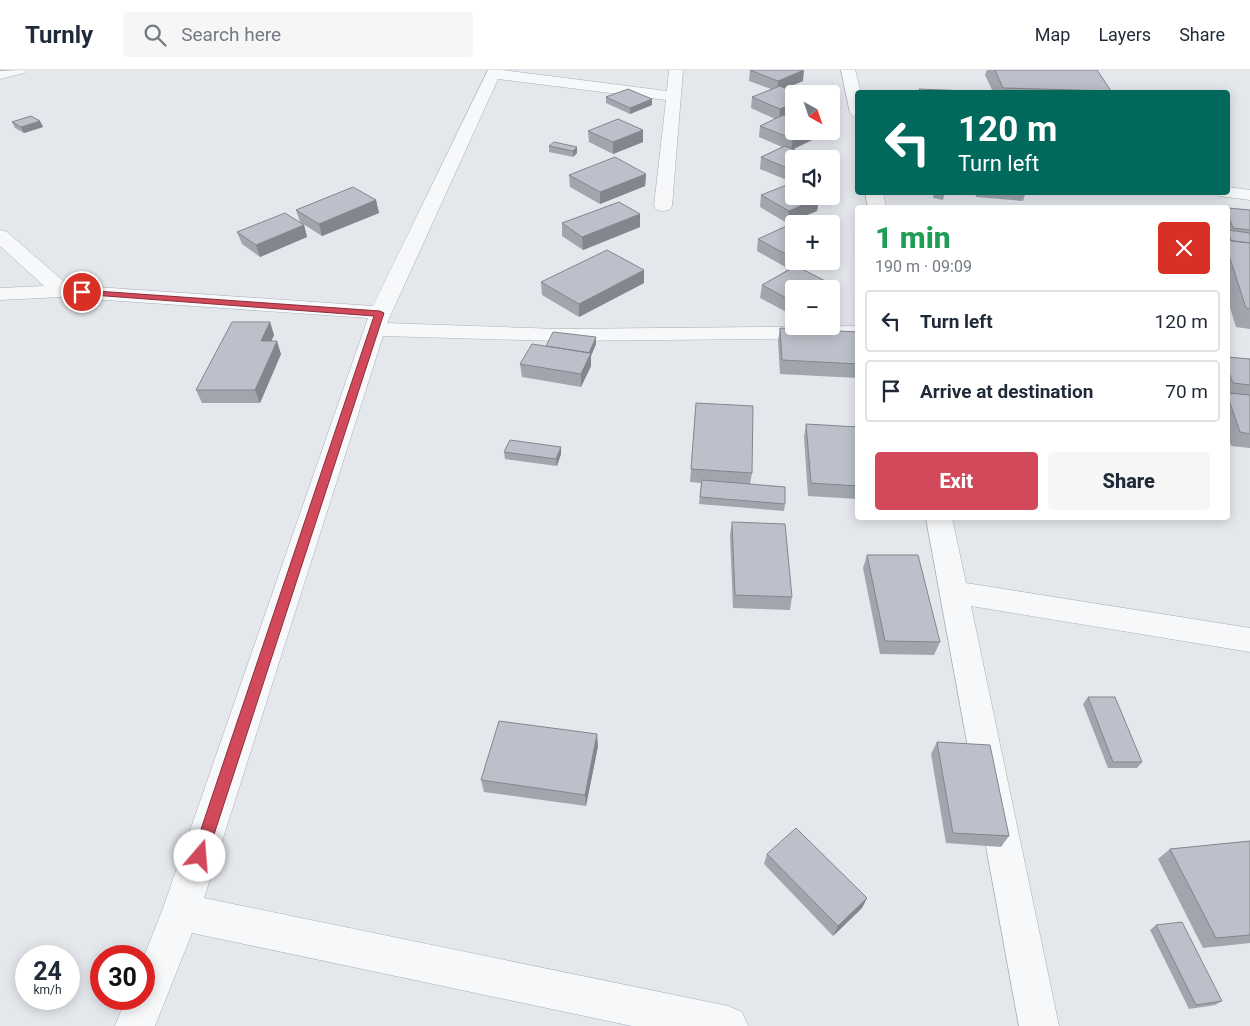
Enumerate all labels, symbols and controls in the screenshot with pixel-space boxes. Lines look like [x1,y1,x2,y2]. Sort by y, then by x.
search box [123,12,473,57]
text: Turnly [25,21,93,49]
icon: search [141,21,169,49]
text: Search here [181,23,281,46]
text: Map [1035,24,1070,45]
text: Layers [1098,24,1151,45]
text: Share [1179,24,1225,45]
north arrow [785,85,840,140]
map controls [785,85,840,335]
text: 120 m [958,109,1057,150]
icon: left [875,110,940,175]
button: sound [785,150,840,205]
text: Turn left [958,151,1039,176]
button: + [785,215,840,270]
text: 1 min [875,220,951,255]
button: close [1158,222,1210,274]
text: 190 m · 09:09 [875,257,972,276]
pin [61,271,103,313]
icon: arrive [68,278,96,306]
button: − [785,280,840,335]
icon: left [877,307,905,335]
text: Turn left [920,310,993,333]
text: 120 m [1155,310,1208,333]
icon: arrive [877,377,905,405]
text: Arrive at destination [920,380,1093,403]
text: 70 m [1165,380,1208,403]
button: Exit [875,452,1038,510]
button: Share [1048,452,1210,510]
position arrow [173,829,225,881]
speed limit sign: 30 [90,945,155,1010]
text: 24 [33,957,62,986]
text: km/h [33,983,62,997]

